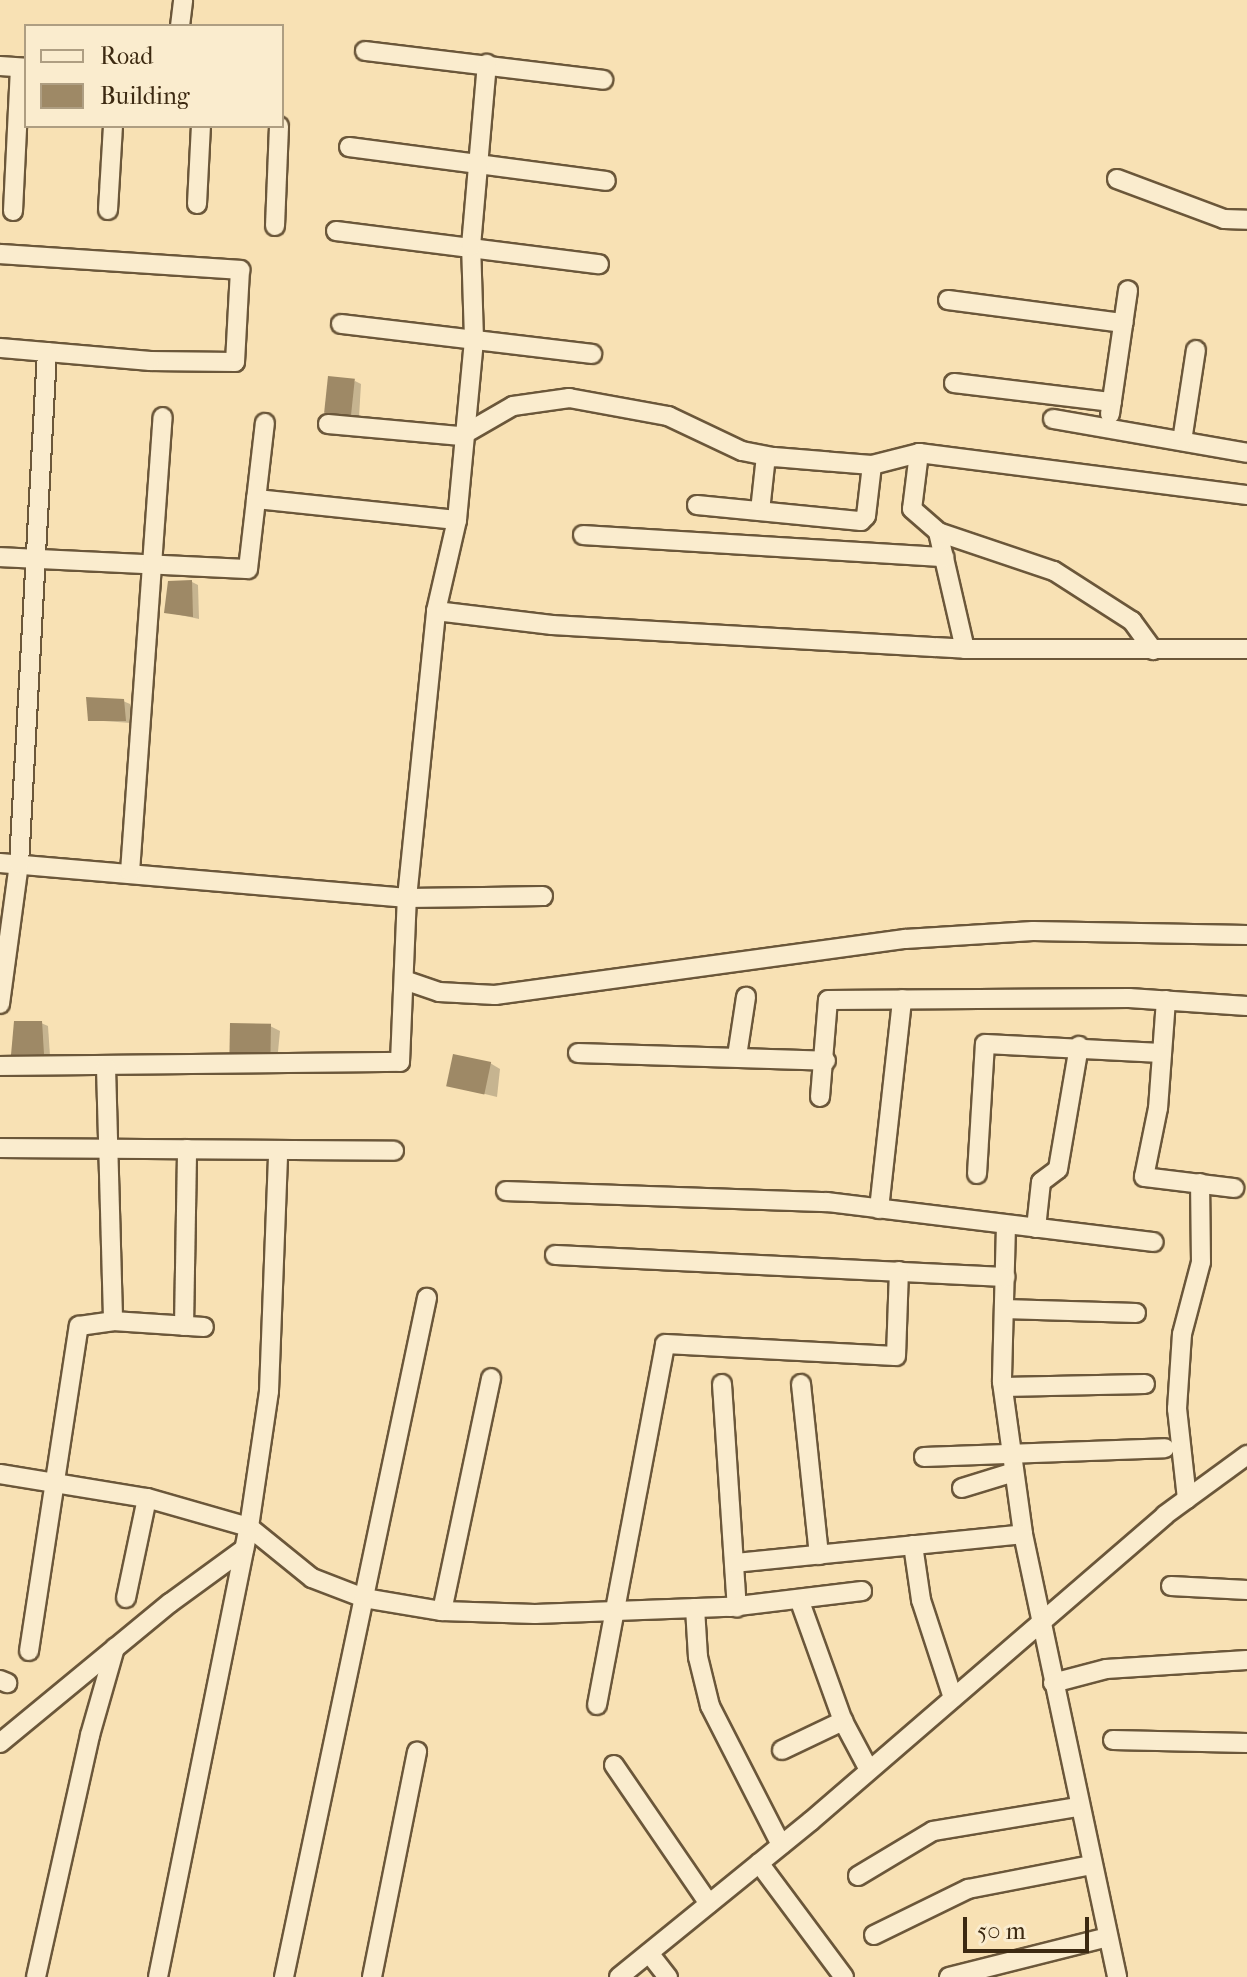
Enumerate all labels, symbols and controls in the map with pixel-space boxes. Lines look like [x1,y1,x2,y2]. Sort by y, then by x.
legend [24,24,284,128]
text: Road [100,42,153,70]
text: Building [100,82,190,110]
scale bar [967,1901,1093,1951]
text: 50 m [977,1917,1026,1945]

